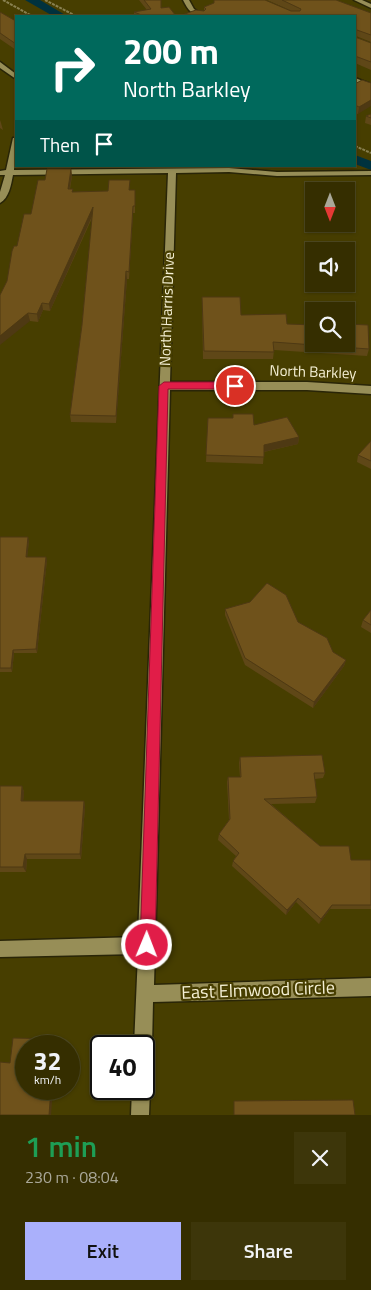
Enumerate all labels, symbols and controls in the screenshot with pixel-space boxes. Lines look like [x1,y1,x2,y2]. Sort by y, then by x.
text: 200 m [123,24,219,78]
icon: right [40,35,105,100]
text: North Barkley [123,72,251,106]
text: Then [40,130,80,159]
icon: arrive [90,130,118,158]
north arrow [305,182,355,232]
map controls [305,182,355,352]
button: sound [305,242,355,292]
street label: North Harris Drive [153,252,180,366]
button: search [305,302,355,352]
street label: North Barkley [269,358,357,385]
pin [214,365,256,407]
icon: arrive [221,372,249,400]
position arrow [120,918,172,970]
street label: East Elmwood Circle [181,973,335,1006]
speed limit sign: 40 [90,1035,155,1100]
text: 32 [33,1042,62,1080]
text: km/h [34,1070,61,1089]
text: 1 min [25,1123,97,1169]
button: close [294,1132,346,1184]
text: 230 m · 08:04 [25,1165,119,1189]
button: Exit [25,1222,181,1280]
button: Share [191,1222,346,1280]

